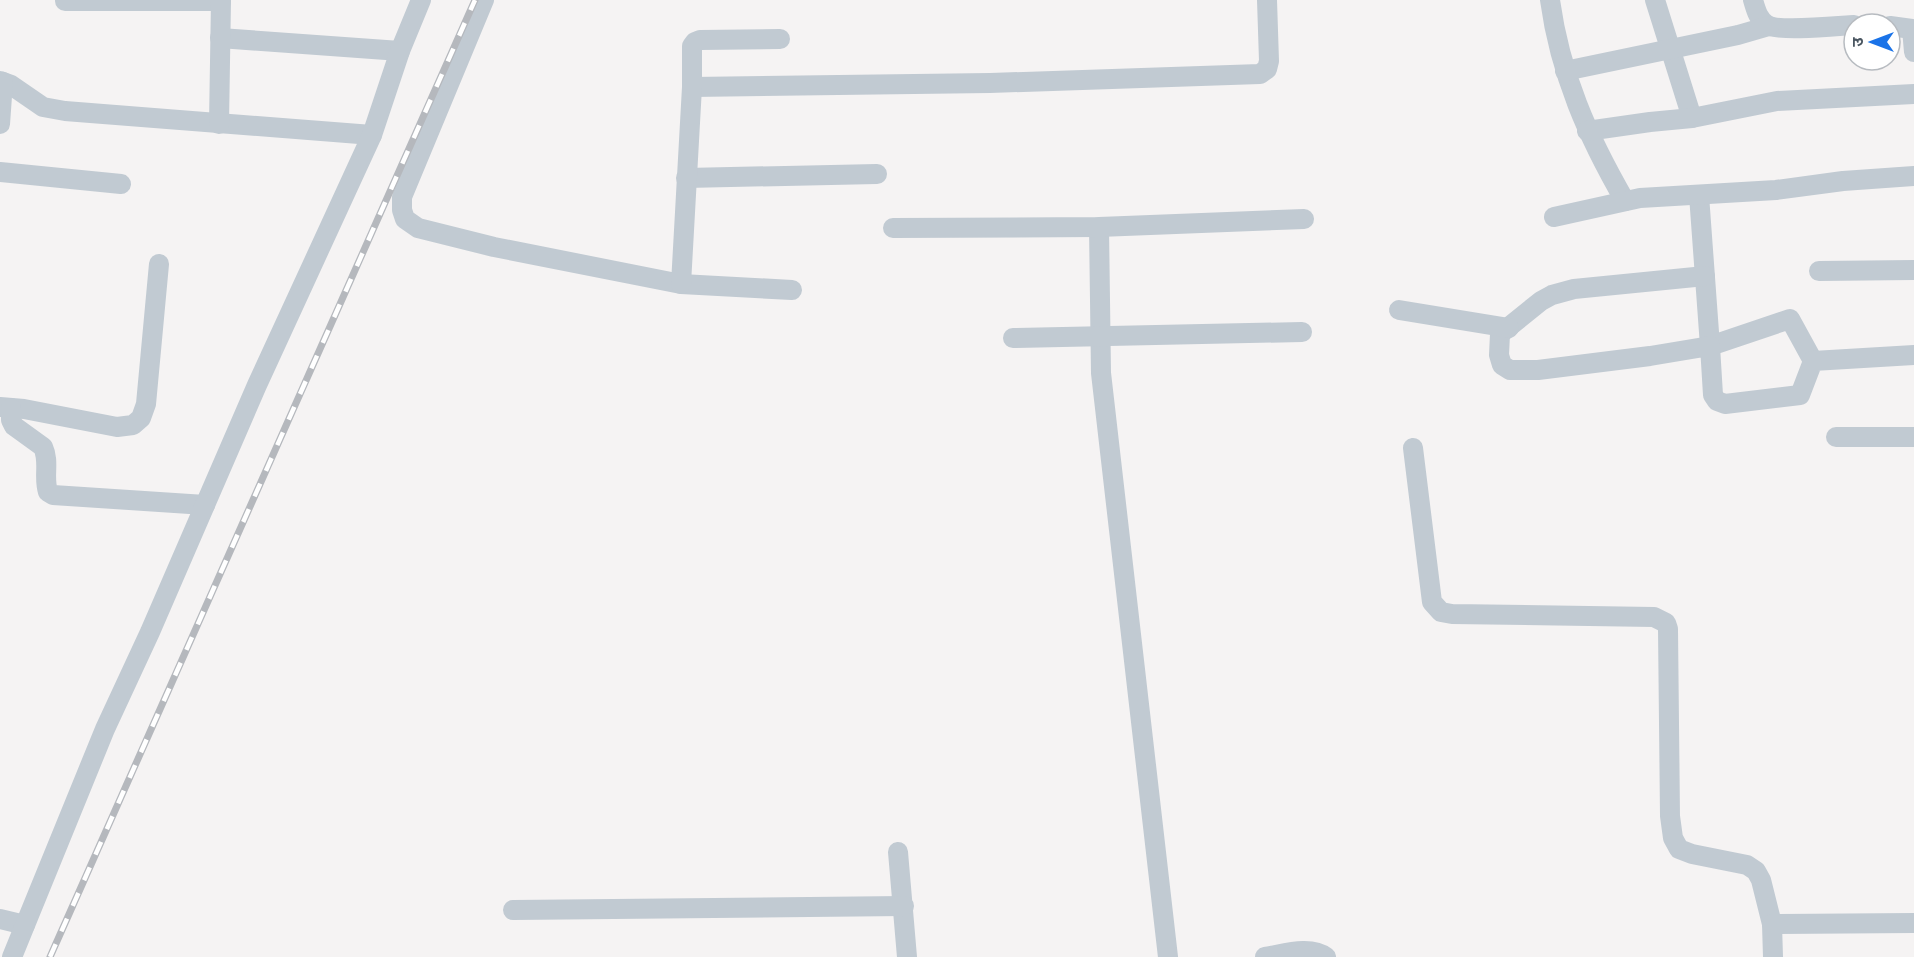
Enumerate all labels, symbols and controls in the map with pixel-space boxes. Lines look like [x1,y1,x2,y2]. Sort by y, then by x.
north arrow [1842,12,1902,72]
text: उ [1849,37,1869,47]

